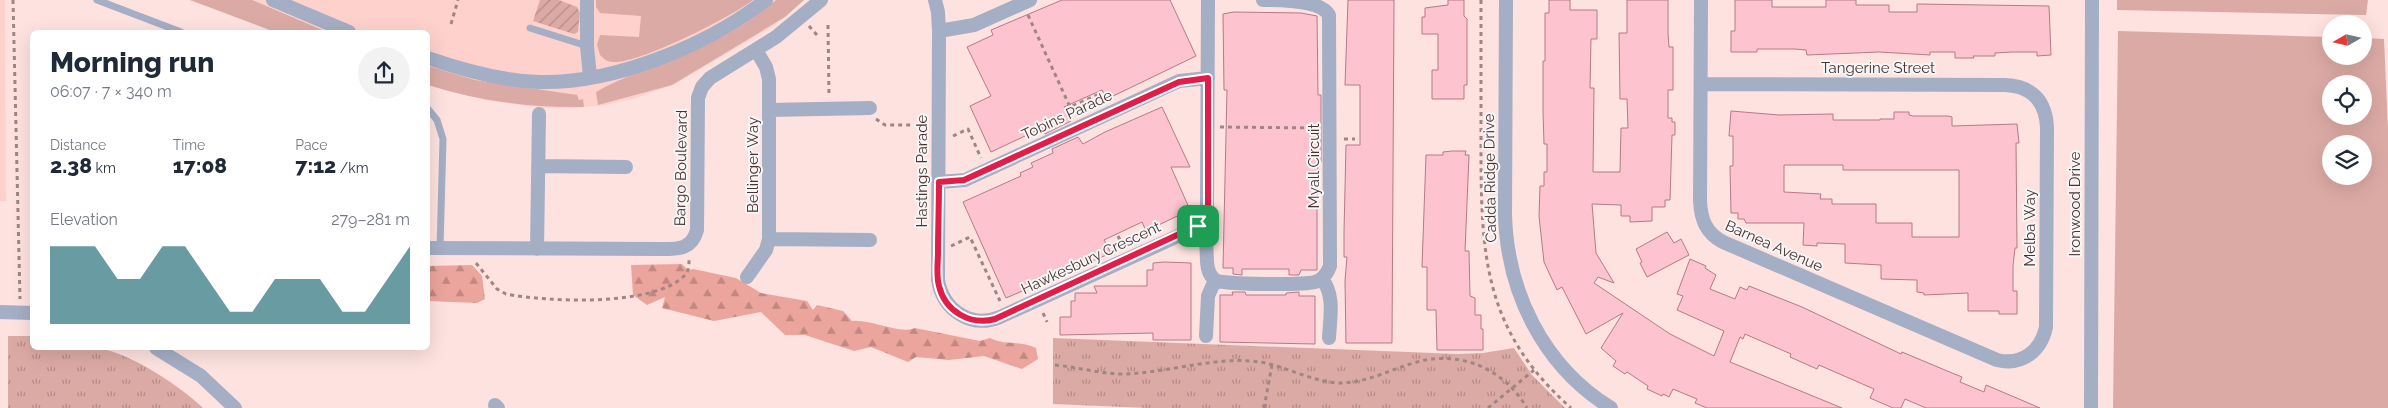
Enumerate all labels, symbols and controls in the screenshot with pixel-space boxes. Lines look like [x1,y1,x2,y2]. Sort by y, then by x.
north arrow [2322,15,2372,65]
map controls [2322,15,2372,185]
text: Morning run [50,46,214,79]
button: share [358,47,410,99]
street label: Tangerine Street [1821,59,1935,77]
button: locate [2322,75,2372,125]
text: 06:07 · 7 × 340 m [50,82,172,101]
street label: Tobins Parade [1019,86,1115,144]
street label: Bargo Boulevard [671,110,691,226]
street label: Cadda Ridge Drive [1480,113,1500,243]
street label: Hastings Parade [913,114,931,227]
street label: Bellinger Way [744,117,762,213]
street label: Myall Circuit [1305,124,1323,208]
button: layers [2322,135,2372,185]
text: Distance [50,137,106,153]
text: Time [173,137,205,153]
text: Pace [295,137,327,153]
street label: Ironwood Drive [2066,151,2084,256]
text: 2.38 [50,153,92,178]
text: 17:08 [173,153,227,178]
text: 7:12 [295,153,336,178]
text: km [92,160,116,176]
text: /km [336,160,369,176]
street label: Melba Way [2021,189,2039,267]
pin [1177,205,1219,247]
text: Elevation [50,210,118,229]
text: 279–281 m [331,210,410,229]
icon: arrive [1184,212,1212,240]
street label: Barnea Avenue [1722,216,1826,276]
street label: Hawkesbury Crescent [1018,218,1164,298]

